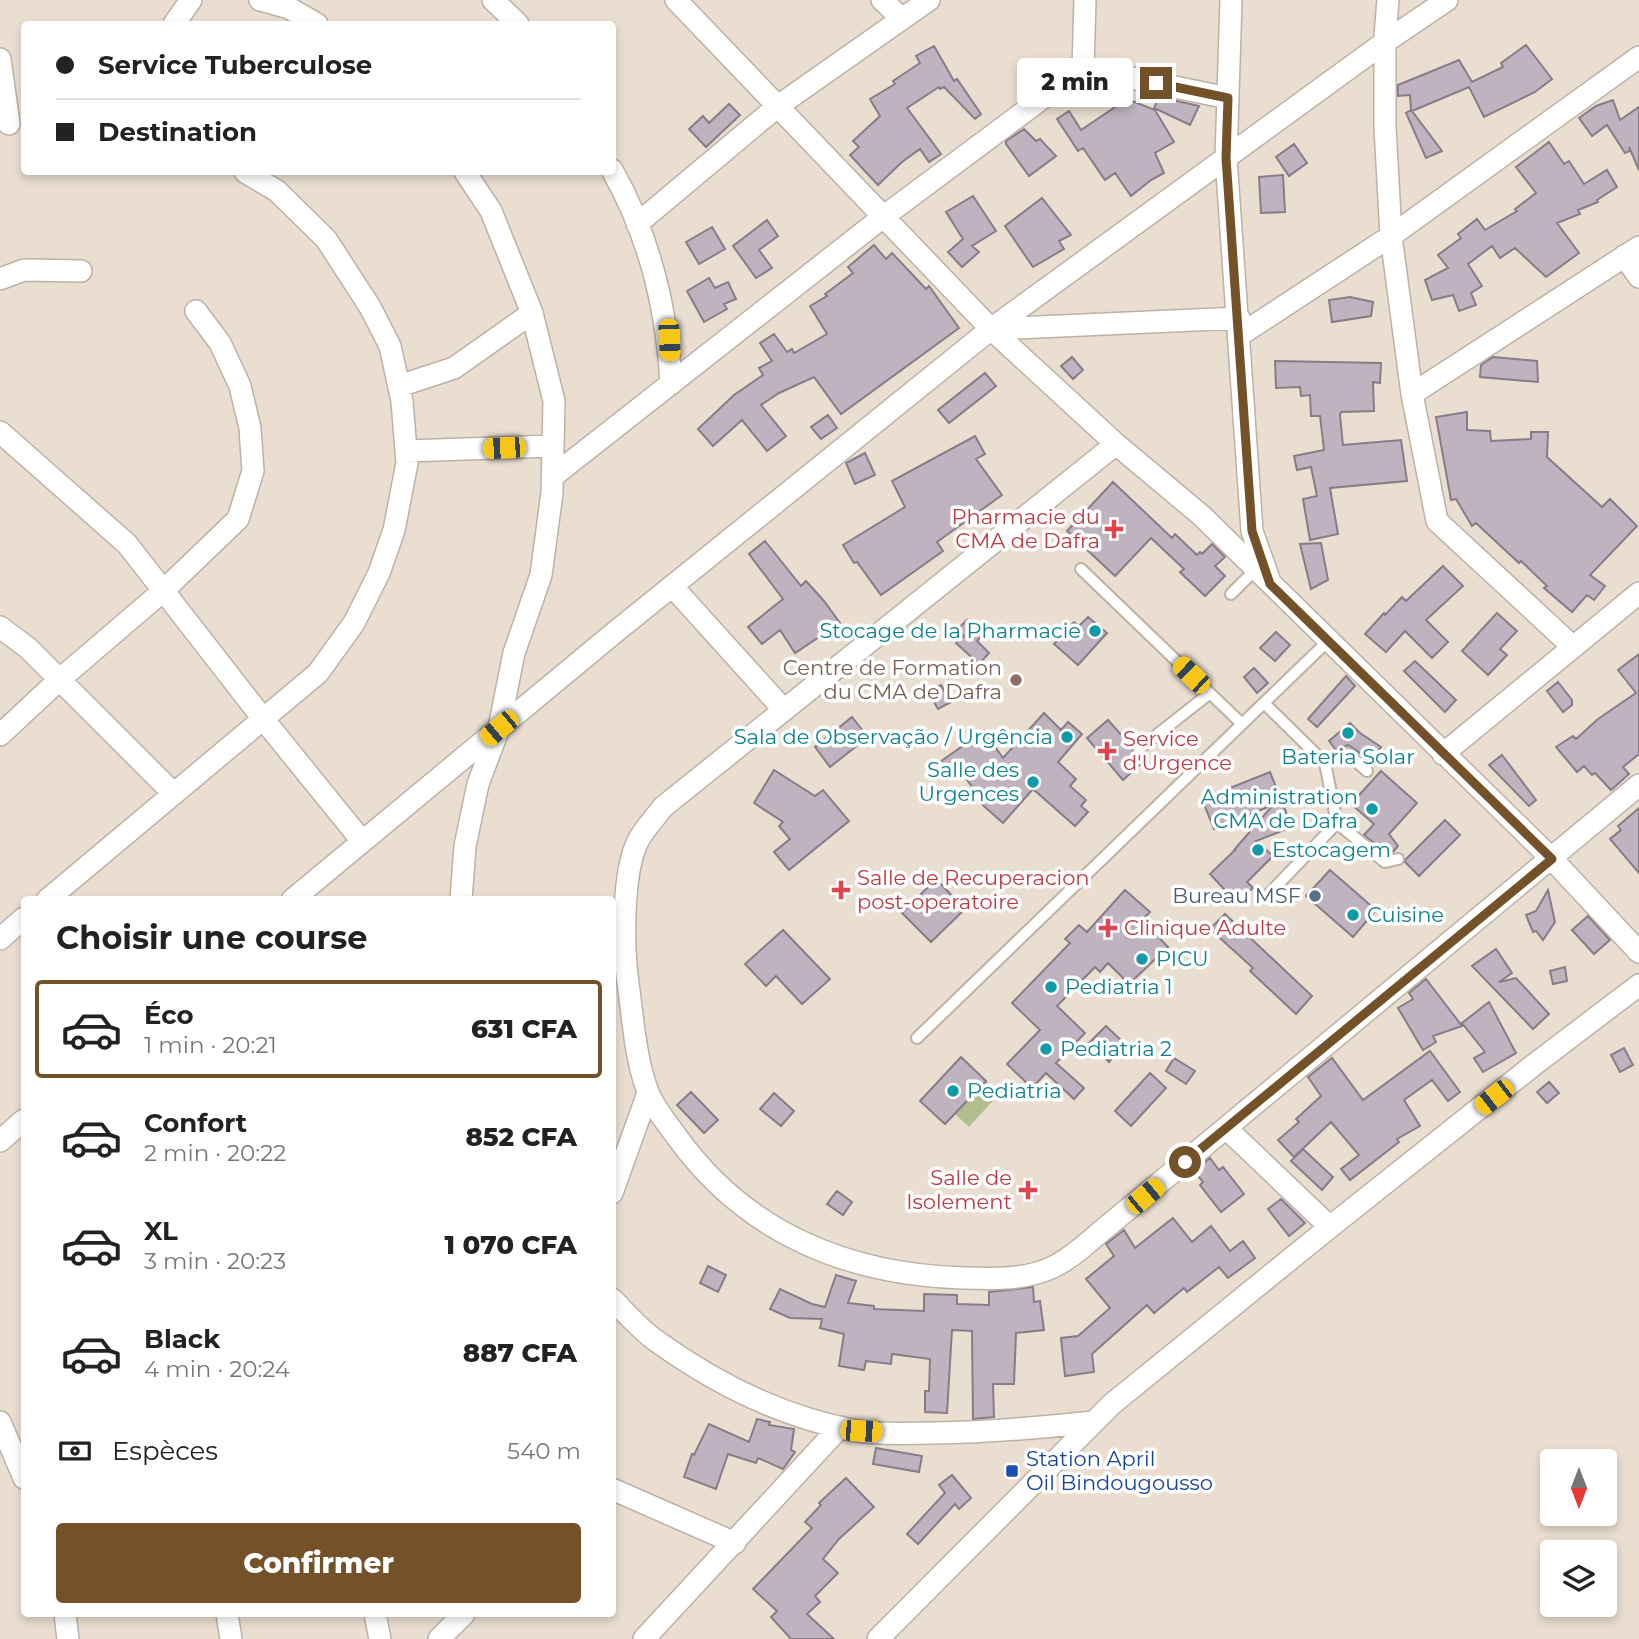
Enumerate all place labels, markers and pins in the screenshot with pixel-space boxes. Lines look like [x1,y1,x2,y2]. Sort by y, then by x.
place label: Pharmacie du CMA de Dafra [952,504,1100,553]
marker: Pharmacie du CMA de Dafra [1106,521,1122,537]
place label: Stocage de la Pharmacie [819,618,1081,643]
marker: Stocage de la Pharmacie [1087,623,1103,639]
place label: Centre de Formation du CMA de Dafra [783,655,1002,704]
marker: Centre de Formation du CMA de Dafra [1008,672,1024,688]
place label: Sala de Observação / Urgência [734,724,1053,749]
marker: Bateria Solar [1340,725,1356,741]
place label: Service d'Urgence [1123,726,1232,775]
marker: Sala de Observação / Urgência [1059,729,1075,745]
marker: Service d'Urgence [1097,741,1117,761]
place label: Bateria Solar [1281,744,1415,769]
place label: Salle des Urgences [918,757,1019,806]
marker: Salle des Urgences [1025,774,1041,790]
place label: Administration CMA de Dafra [1201,784,1358,833]
marker: Administration CMA de Dafra [1364,801,1380,817]
place label: Estocagem [1272,837,1391,862]
marker: Estocagem [1250,842,1266,858]
place label: Salle de Recuperacion post-operatoire [857,865,1090,914]
marker: Salle de Recuperacion post-operatoire [831,880,851,900]
place label: Bureau MSF [1172,883,1301,908]
marker: Bureau MSF [1307,888,1323,904]
place label: Cuisine [1367,902,1444,927]
marker: Cuisine [1345,907,1361,923]
place label: Clinique Adulte [1124,915,1286,940]
marker: Clinique Adulte [1098,918,1118,938]
place label: PICU [1156,946,1209,971]
marker: PICU [1134,951,1150,967]
place label: Pediatria 1 [1065,974,1173,999]
marker: Pediatria 1 [1043,979,1059,995]
place label: Pediatria 2 [1060,1036,1172,1061]
marker: Pediatria 2 [1038,1041,1054,1057]
place label: Pediatria [967,1078,1062,1103]
marker: Pediatria [945,1083,961,1099]
place label: Salle de Isolement [906,1165,1012,1214]
marker: Salle de Isolement [1018,1180,1038,1200]
place label: Station April Oil Bindougousso [1026,1446,1213,1495]
marker: Station April Oil Bindougousso [1004,1463,1020,1479]

